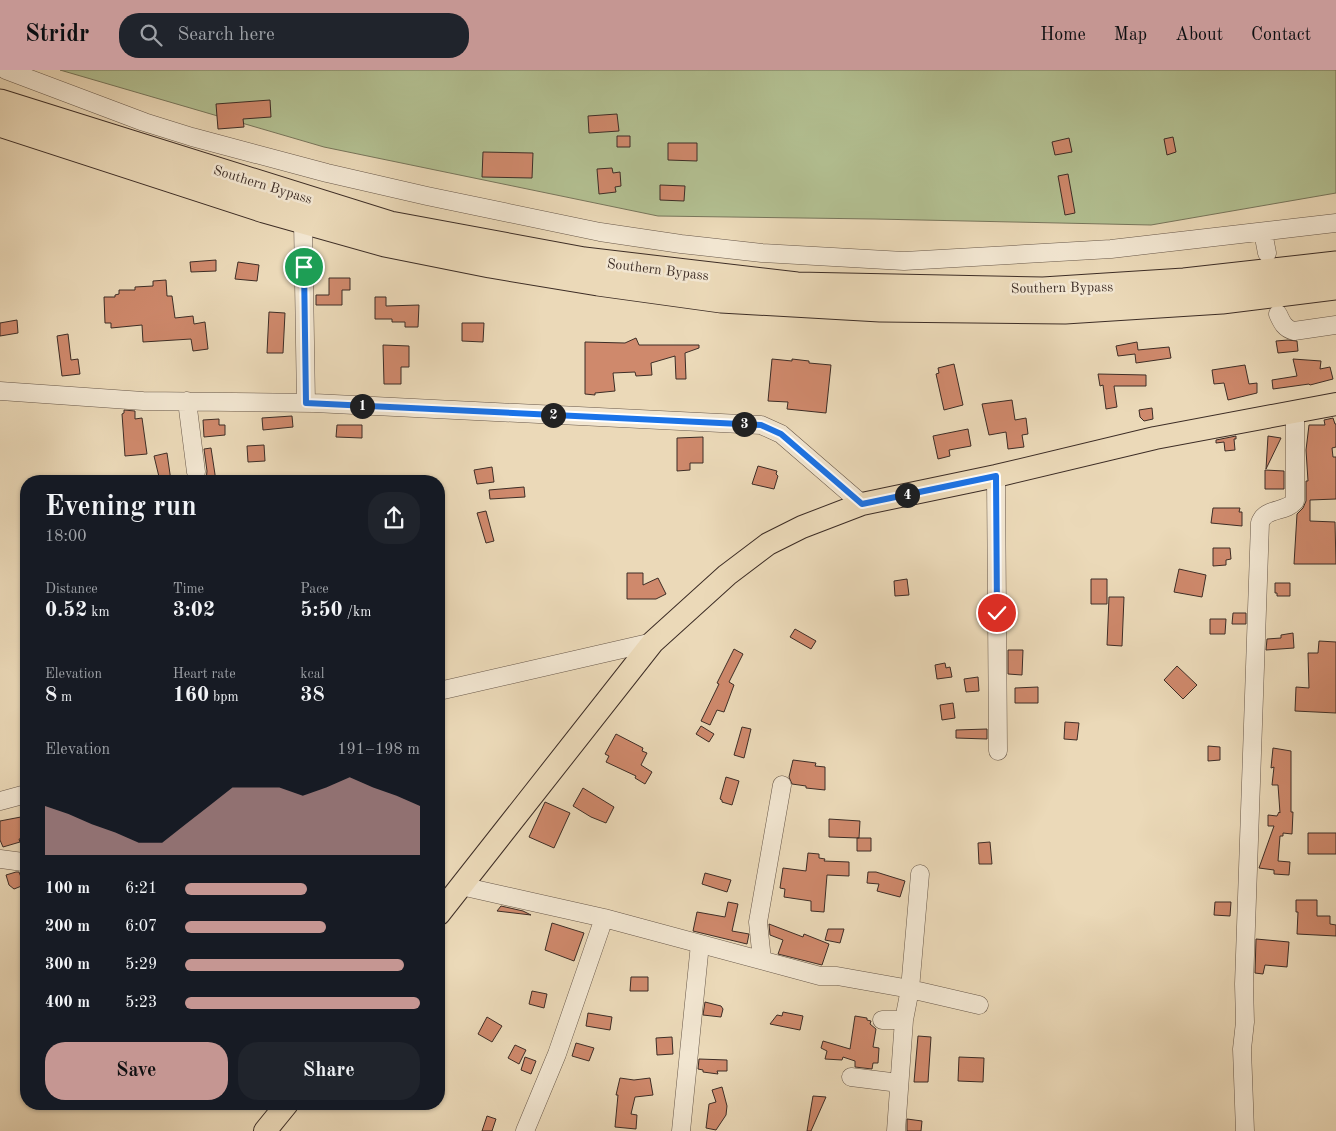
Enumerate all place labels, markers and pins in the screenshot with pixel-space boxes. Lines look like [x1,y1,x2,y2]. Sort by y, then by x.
pin [283,246,325,288]
pin: 1 [350,394,374,418]
pin: 2 [540,402,566,428]
pin: 3 [732,412,756,436]
pin: 4 [894,482,920,508]
pin [976,592,1018,634]

